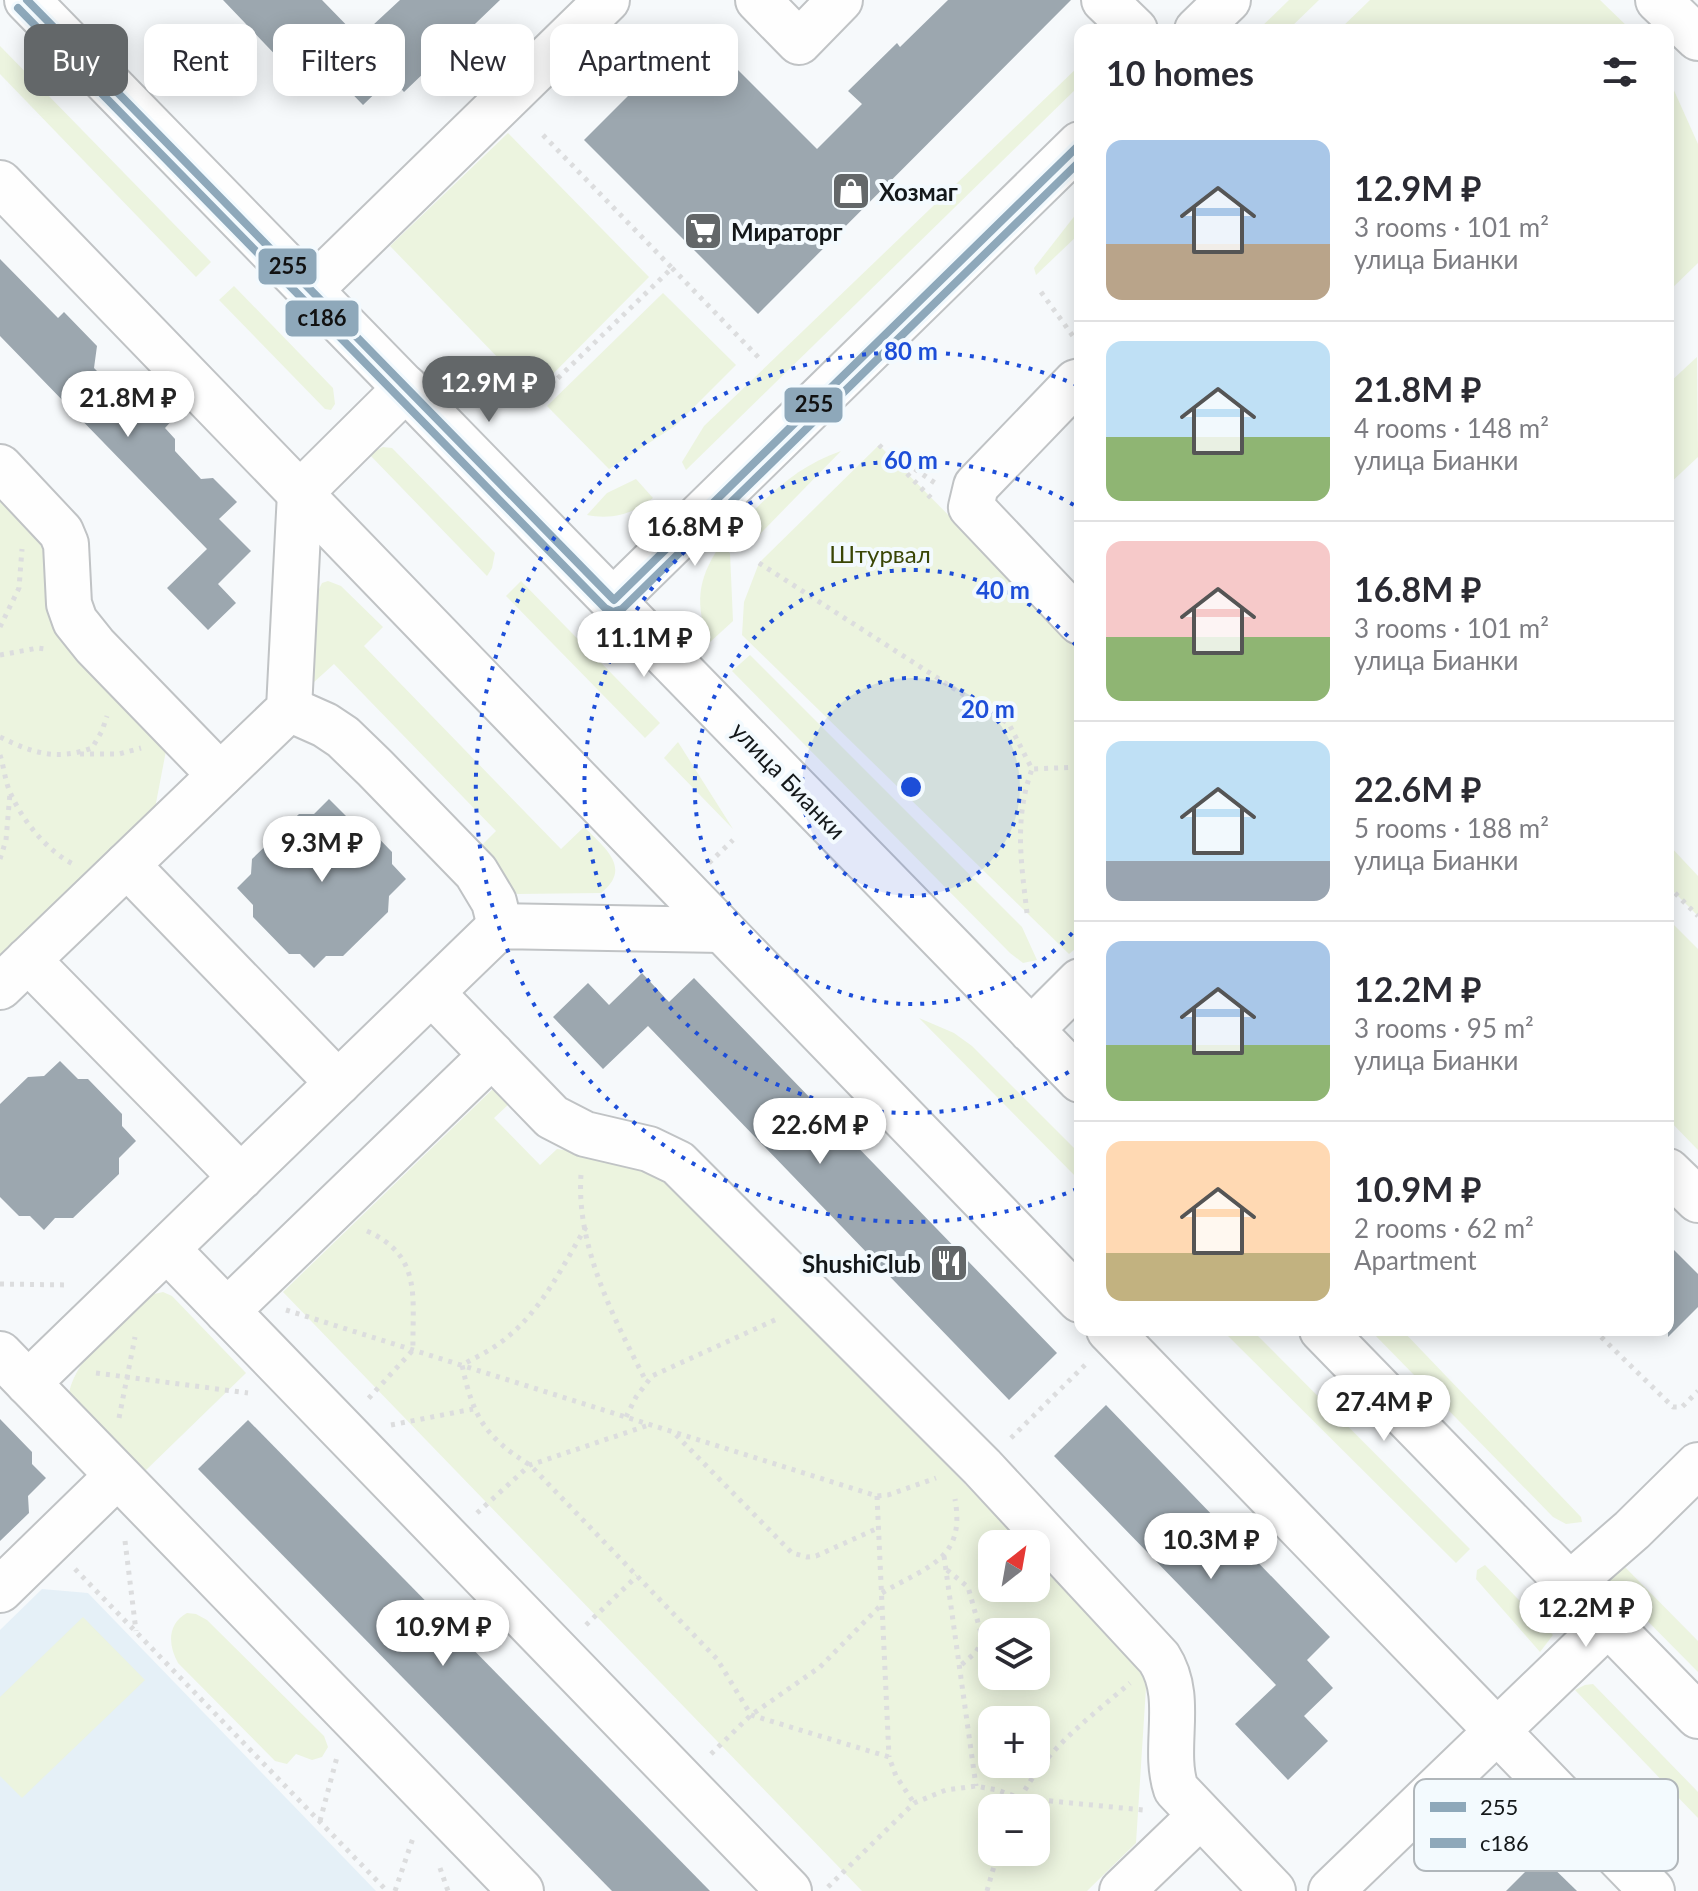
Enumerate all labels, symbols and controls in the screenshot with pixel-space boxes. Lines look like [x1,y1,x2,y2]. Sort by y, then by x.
chip: Buy [24,24,128,96]
chip: Rent [144,24,257,96]
chip: Filters [273,24,405,96]
chip: New [421,24,534,96]
chip: Apartment [550,24,738,96]
icon: filters [1598,50,1642,94]
text: 10 homes [1106,52,1254,93]
text: 12.9M ₽ [1354,167,1481,208]
shop icon: Хозмаг [830,170,872,212]
icon: home [1170,172,1266,268]
place label: Хозмаг [879,177,958,206]
supermarket icon: Мираторг [682,210,724,252]
text: 3 rooms · 101 m² [1354,211,1549,243]
place label: Мираторг [731,217,843,246]
text: улица Бианки [1354,243,1519,275]
line badge: 255 [257,247,318,286]
text: 255 [269,252,307,279]
line badge: с186 [284,299,360,338]
text: с186 [298,304,347,331]
text: 80 m [884,336,938,365]
pin: 12.9M ₽ [415,356,563,424]
text: 12.9M ₽ [440,366,538,398]
text: 21.8M ₽ [1354,368,1481,409]
pin: 21.8M ₽ [54,371,202,439]
icon: home [1170,373,1266,469]
text: 21.8M ₽ [79,381,177,413]
line badge: 255 [783,386,844,424]
text: 255 [795,390,833,417]
text: 4 rooms · 148 m² [1354,412,1549,444]
text: улица Бианки [1354,444,1519,476]
text: 60 m [884,445,938,474]
pin: 16.8M ₽ [621,500,769,568]
text: 16.8M ₽ [646,510,744,542]
park label: Штурвал [829,539,931,568]
text: 16.8M ₽ [1354,568,1481,609]
icon: home [1170,573,1266,669]
text: 40 m [976,575,1030,604]
pin: 11.1M ₽ [570,611,718,679]
text: 3 rooms · 101 m² [1354,612,1549,644]
text: 11.1M ₽ [595,621,693,653]
text: улица Бианки [1354,644,1519,676]
text: 20 m [961,694,1015,723]
street label: улица Бианки [726,715,852,845]
text: 22.6M ₽ [1354,768,1481,809]
centre of rings [897,773,925,801]
icon: home [1170,773,1266,869]
text: 5 rooms · 188 m² [1354,812,1549,844]
pin: 9.3M ₽ [257,816,387,884]
text: 9.3M ₽ [281,826,363,858]
text: улица Бианки [1354,844,1519,876]
text: 12.2M ₽ [1354,968,1481,1009]
icon: home [1170,973,1266,1069]
text: 3 rooms · 95 m² [1354,1012,1534,1044]
text: улица Бианки [1354,1044,1519,1076]
pin: 22.6M ₽ [746,1098,894,1166]
text: 22.6M ₽ [771,1108,869,1140]
text: 10.9M ₽ [1354,1168,1481,1209]
icon: home [1170,1173,1266,1269]
text: 2 rooms · 62 m² [1354,1212,1534,1244]
restaurant icon: ShushiClub [928,1242,970,1284]
text: Apartment [1354,1244,1477,1276]
place label: ShushiClub [802,1249,921,1278]
pin: 27.4M ₽ [1310,1375,1458,1443]
text: 27.4M ₽ [1335,1385,1433,1417]
pin: 10.3M ₽ [1137,1513,1285,1581]
text: 10.3M ₽ [1162,1523,1260,1555]
north arrow [978,1530,1050,1602]
map controls [978,1530,1050,1866]
pin: 12.2M ₽ [1512,1581,1660,1649]
text: 12.2M ₽ [1537,1591,1635,1623]
pin: 10.9M ₽ [369,1600,517,1668]
text: 10.9M ₽ [394,1610,492,1642]
button: layers [978,1618,1050,1690]
button: + [978,1706,1050,1778]
legend [1414,1779,1678,1871]
text: 255 [1480,1793,1518,1820]
button: − [978,1794,1050,1866]
text: с186 [1480,1829,1529,1856]

